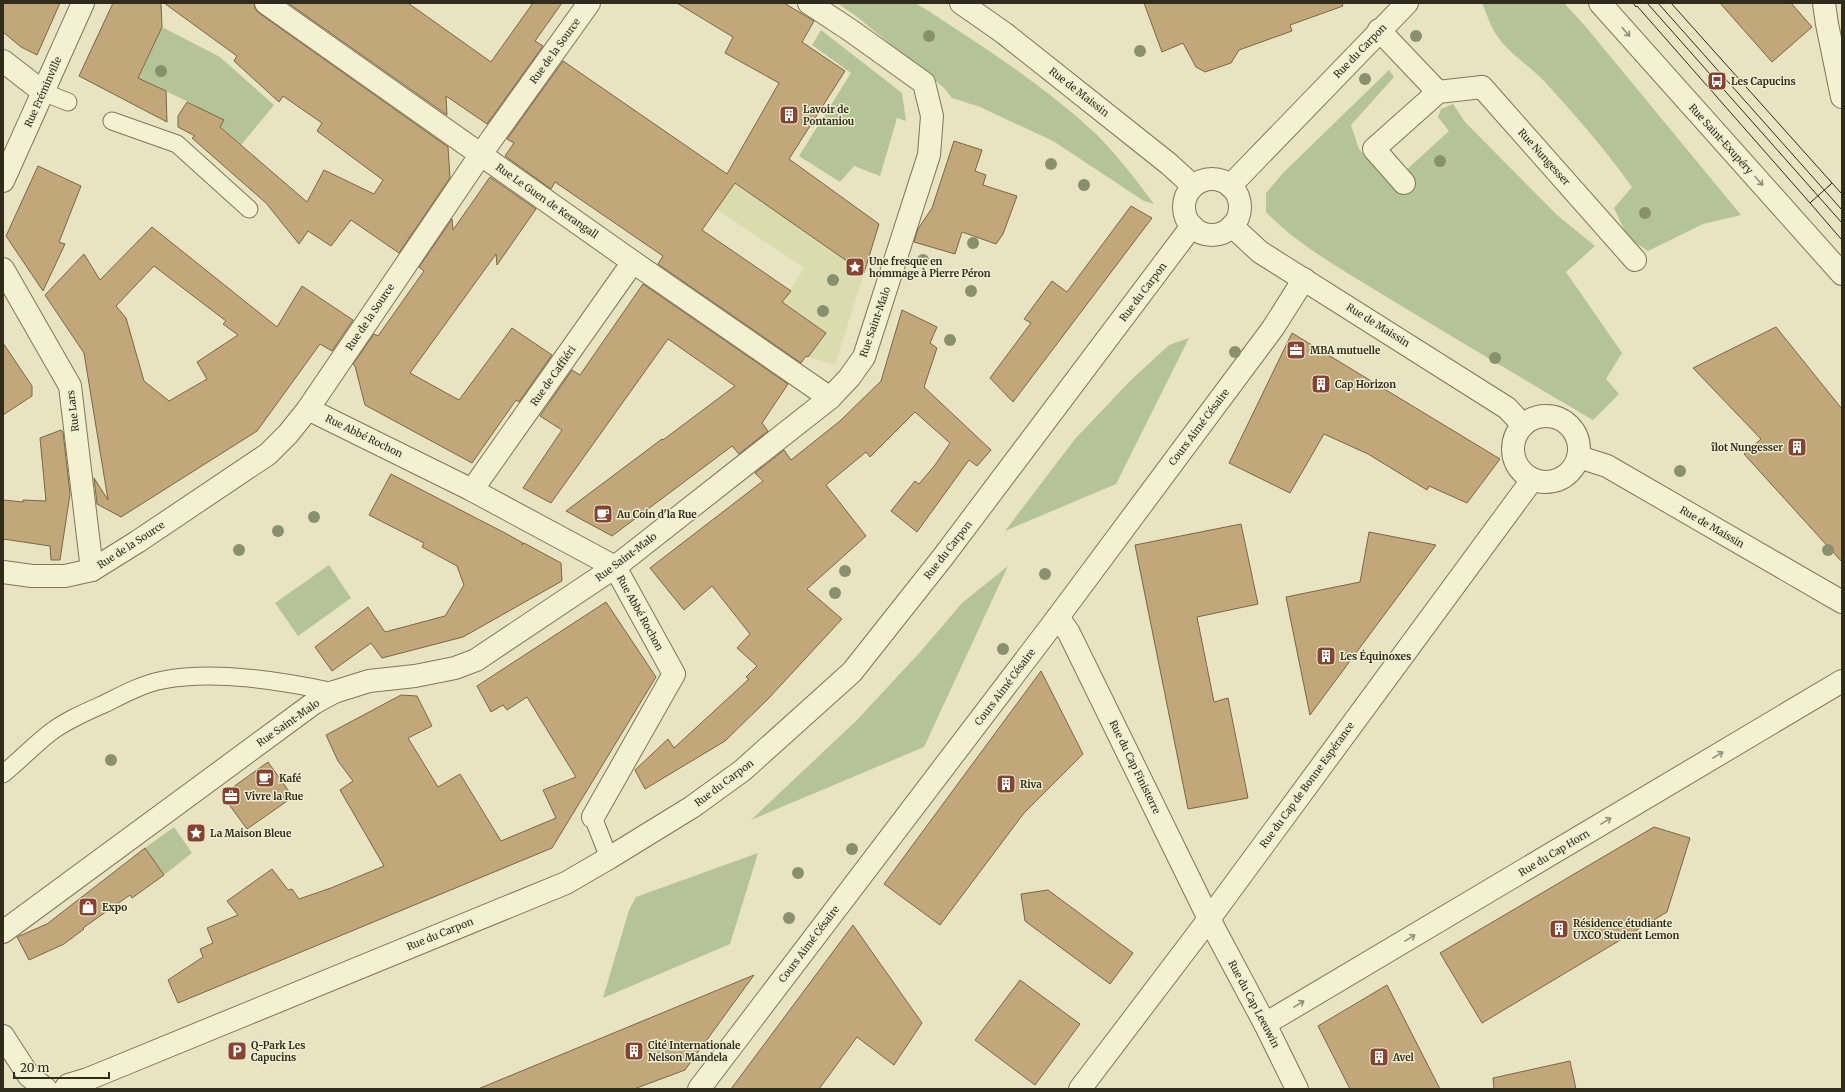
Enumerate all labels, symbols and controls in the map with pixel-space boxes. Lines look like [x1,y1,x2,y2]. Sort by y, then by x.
street label: Rue de la Source [527,16,583,86]
street label: Rue du Carpon [1331,21,1389,81]
one-way arrow [1622,27,1631,37]
street label: Rue Fréminville [22,55,64,129]
street label: Rue de Maissin [1046,65,1112,120]
bus stop icon: Les Capucins [1706,70,1728,92]
place label: Les Capucins [1731,75,1796,88]
street label: Rue Saint-Exupéry [1686,101,1756,177]
place label: Lavoir de Pontaniou [803,103,855,128]
building icon: Lavoir de Pontaniou [778,104,800,126]
street label: Rue Nungesser [1515,126,1573,188]
street label: Rue Le Guen de Kerangall [493,161,601,241]
one-way arrow [1755,176,1764,187]
place label: Une fresque en hommage à Pierre Péron [869,255,991,280]
place icon: Une fresque en hommage à Pierre Péron [844,256,866,278]
street label: Rue du Carpon [1117,260,1170,324]
street label: Rue de la Source [343,281,397,353]
street label: Rue Saint-Malo [857,285,893,359]
street label: Rue de Maissin [1344,300,1412,350]
office icon: MBA mutuelle [1285,339,1307,361]
street label: Rue de Caffiéri [528,343,578,409]
place label: MBA mutuelle [1310,344,1381,357]
building icon: Cap Horizon [1310,373,1332,395]
place label: Cap Horizon [1335,378,1396,391]
street label: Cours Aimé Césaire [1166,386,1232,468]
street label: Rue Lars [64,389,82,433]
street label: Rue Abbé Rochon [323,412,405,461]
building icon: îlot Nungesser [1786,436,1808,458]
place label: îlot Nungesser [1710,441,1783,454]
cafe icon: Au Coin d'la Rue [592,503,614,525]
street label: Rue de Maissin [1677,503,1747,551]
place label: Au Coin d'la Rue [616,508,697,521]
street label: Rue de la Source [95,518,167,572]
street label: Rue du Carpon [921,518,975,582]
street label: Rue Saint-Malo [593,530,659,584]
street label: Rue Abbé Rochon [614,573,666,653]
building icon: Les Équinoxes [1315,645,1337,667]
street label: Cours Aimé Césaire [972,646,1038,728]
place label: Les Équinoxes [1340,649,1411,663]
street label: Rue Saint-Malo [254,696,322,749]
street label: Rue du Cap Finisterre [1107,718,1163,816]
street label: Rue du Cap de Bonne Espérance [1257,719,1357,851]
one-way arrow [1712,751,1723,759]
street label: Rue du Carpon [692,756,756,809]
cafe icon: Kafé [254,767,276,789]
place label: Kafé [279,772,302,785]
building icon: Riva [995,773,1017,795]
place label: Riva [1020,778,1042,791]
office icon: Vivre la Rue [220,785,242,807]
place label: Vivre la Rue [244,790,304,803]
one-way arrow [1600,817,1612,825]
place icon: La Maison Bleue [185,822,207,844]
place label: La Maison Bleue [210,827,292,840]
street label: Rue du Cap Horn [1516,827,1592,879]
shop icon: Expo [77,896,99,918]
place label: Expo [102,901,127,914]
street label: Cours Aimé Césaire [776,903,842,985]
street label: Rue du Carpon [405,915,476,953]
place label: Résidence étudiante UXCO Student Lemon [1573,917,1680,942]
building icon: Résidence étudiante UXCO Student Lemon [1548,918,1570,940]
one-way arrow [1404,933,1416,941]
street label: Rue du Cap Leeuwin [1225,958,1283,1050]
one-way arrow [1293,1000,1305,1008]
place label: Q-Park Les Capucins [251,1039,305,1064]
place label: Cité Internationale Nelson Mandela [648,1039,741,1064]
parking icon: Q-Park Les Capucins [226,1040,248,1062]
building icon: Cité Internationale Nelson Mandela [623,1040,645,1062]
building icon: Avel [1368,1046,1390,1068]
place label: Avel [1392,1051,1415,1064]
scale bar [14,1054,109,1080]
text: 20 m [20,1060,49,1075]

